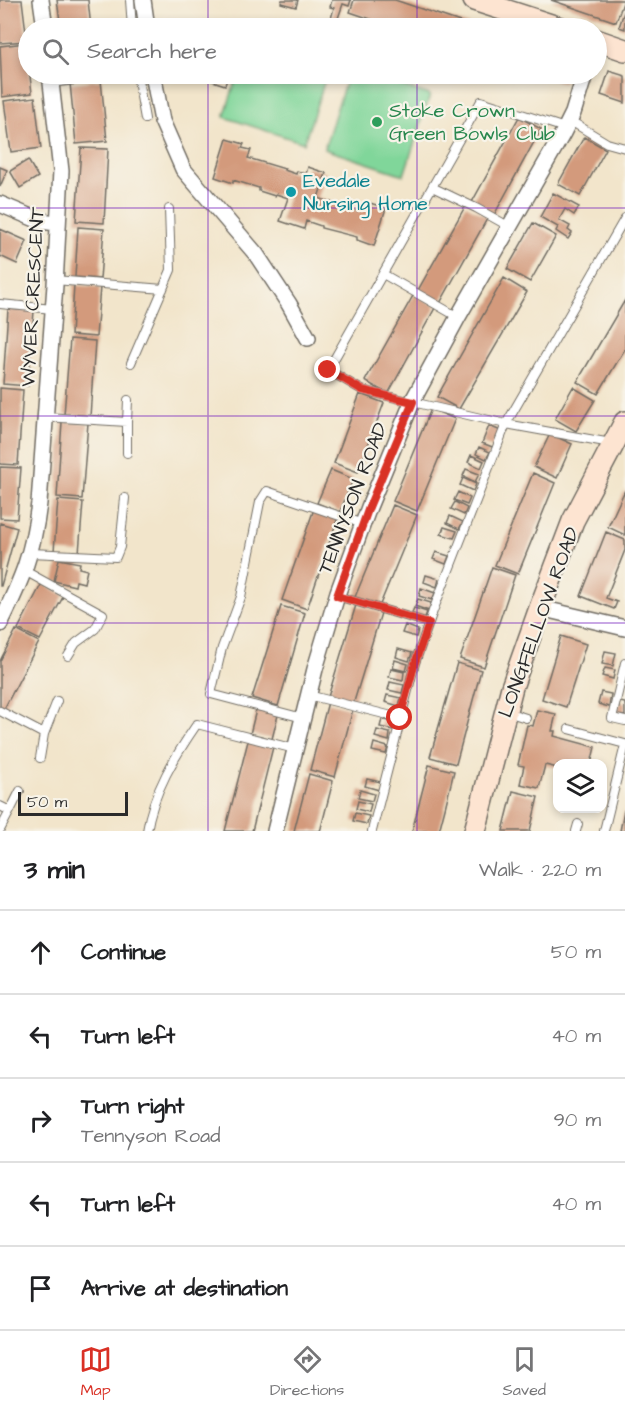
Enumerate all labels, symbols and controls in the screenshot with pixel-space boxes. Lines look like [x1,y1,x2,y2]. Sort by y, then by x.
search box [18,18,607,84]
icon: search [39,35,72,68]
text: Search here [87,36,217,67]
place label: Stoke Crown Green Bowls Club [389,97,555,148]
marker: Stoke Crown Green Bowls Club [370,115,384,129]
place label: Evedale Nursing Home [303,167,428,219]
marker: Evedale Nursing Home [284,185,298,199]
street label: WYVER CRESCENT [14,206,52,388]
route end [314,356,340,382]
street label: TENNYSON ROAD [311,418,395,578]
street label: LONGFELLOW ROAD [491,523,586,721]
route start [386,704,412,730]
map controls [553,759,607,813]
button: layers [553,759,607,813]
scale bar [18,789,128,816]
text: 50 m [27,791,67,813]
text: 3 min [24,852,85,888]
text: Walk · 220 m [479,856,601,884]
icon: ahead [24,936,57,969]
text: Continue [81,937,166,968]
text: 50 m [551,938,601,966]
icon: left [24,1020,57,1053]
text: Turn left [81,1021,175,1052]
text: 40 m [551,1022,601,1050]
text: Turn right [81,1091,184,1122]
icon: right [24,1104,57,1137]
text: 90 m [553,1106,601,1134]
text: Tennyson Road [81,1122,221,1150]
icon: left [24,1188,57,1221]
text: Turn left [81,1189,175,1220]
text: 40 m [551,1190,601,1218]
icon: arrive [24,1272,57,1305]
text: Arrive at destination [81,1273,288,1304]
tab: Map [79,1343,112,1401]
tab: Directions [270,1343,344,1401]
tab: Saved [502,1343,546,1401]

